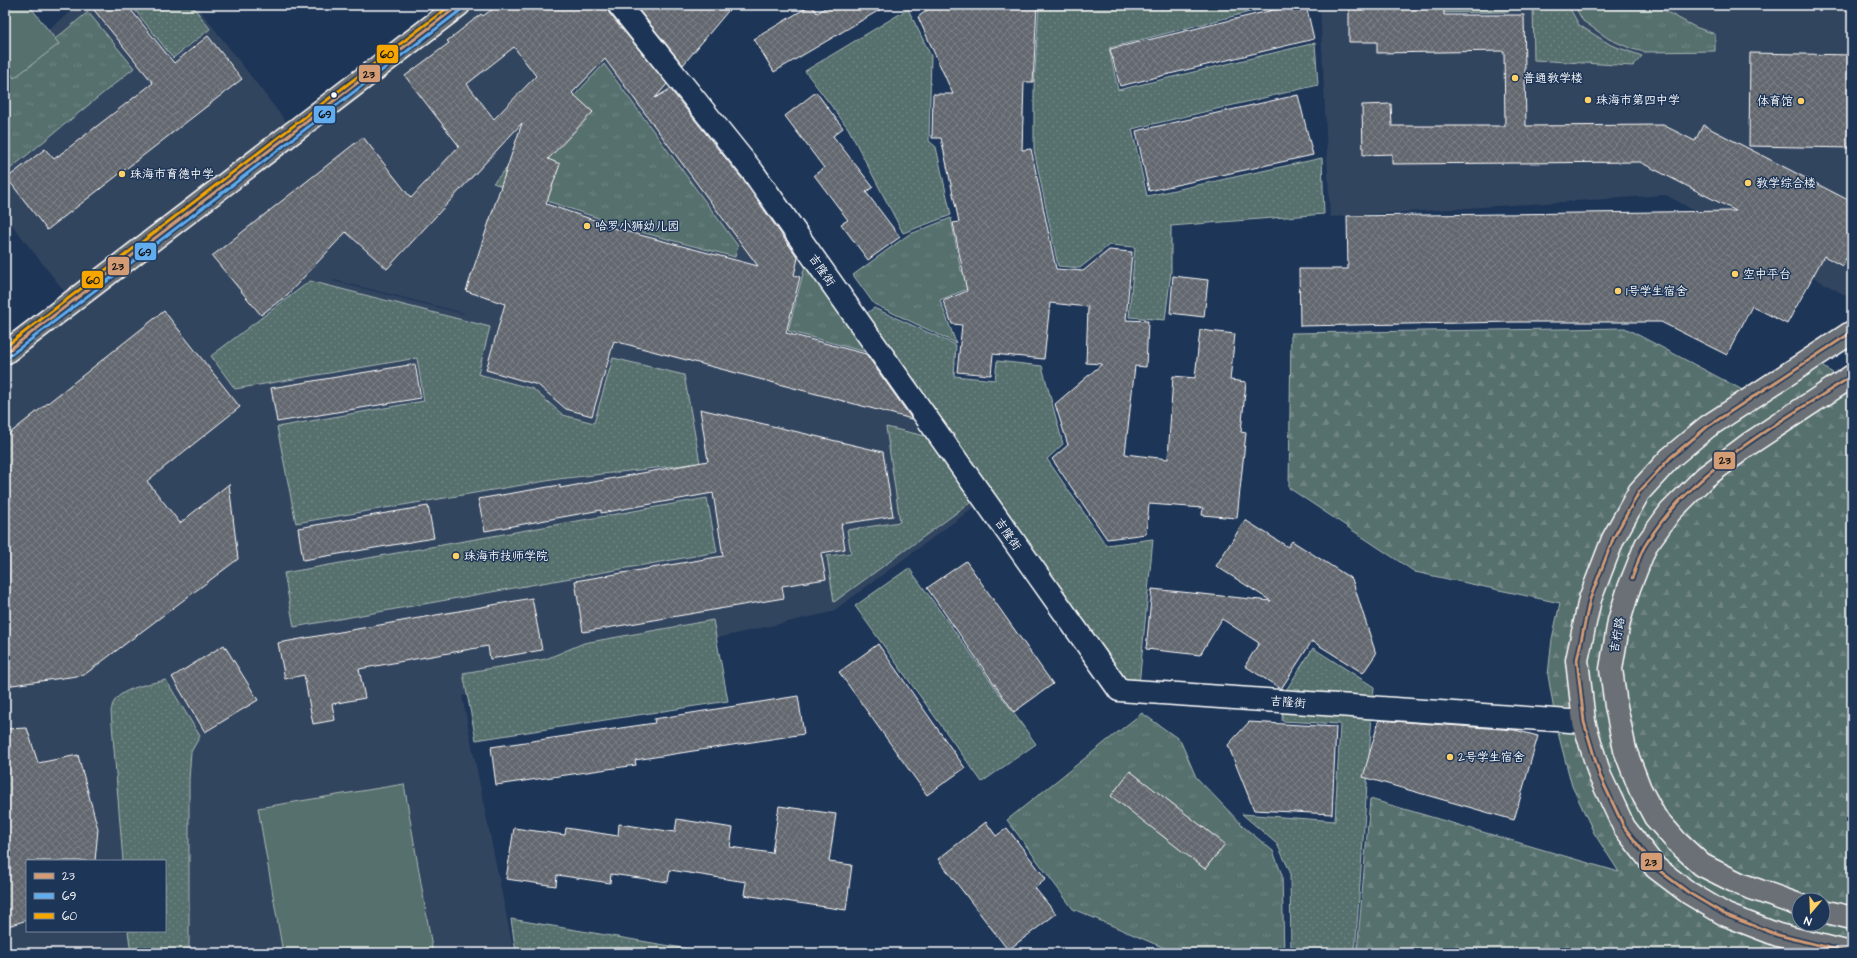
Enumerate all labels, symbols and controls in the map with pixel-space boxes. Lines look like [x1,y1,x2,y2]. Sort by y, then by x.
line badge: 60 [376,44,399,64]
text: 60 [380,47,394,62]
line badge: 23 [358,64,381,83]
text: 23 [362,67,375,82]
place label: 普通教学楼 [1523,70,1583,87]
marker: 普通教学楼 [1510,73,1520,83]
unlabelled marker [329,90,339,100]
place label: 珠海市第四中学 [1596,92,1680,109]
place label: 体育馆 [1757,93,1793,110]
marker: 珠海市第四中学 [1583,95,1593,105]
marker: 体育馆 [1796,96,1806,106]
line badge: 69 [313,105,336,124]
text: 69 [318,107,332,122]
place label: 珠海市育德中学 [130,166,214,183]
marker: 珠海市育德中学 [117,169,127,179]
place label: 教学综合楼 [1756,175,1816,192]
marker: 教学综合楼 [1743,178,1753,188]
place label: 哈罗小狮幼儿园 [595,218,679,235]
marker: 哈罗小狮幼儿园 [582,221,592,231]
line badge: 69 [134,242,157,261]
text: 69 [138,245,152,260]
street label: 吉隆街 [804,251,839,290]
line badge: 23 [107,256,130,276]
text: 23 [111,259,124,274]
place label: 空中平台 [1743,266,1791,283]
marker: 空中平台 [1730,269,1740,279]
line badge: 60 [81,270,104,289]
text: 60 [86,273,100,288]
place label: 1号学生宿舍 [1626,283,1688,300]
marker: 1号学生宿舍 [1613,286,1623,296]
line badge: 23 [1713,451,1736,470]
text: 23 [1718,453,1731,468]
street label: 吉隆街 [990,515,1025,554]
place label: 珠海市技师学院 [464,548,548,565]
marker: 珠海市技师学院 [451,551,461,561]
street label: 吉柠路 [1606,616,1629,654]
street label: 吉隆街 [1269,693,1307,712]
place label: 2号学生宿舍 [1458,749,1525,766]
marker: 2号学生宿舍 [1445,752,1455,762]
line badge: 23 [1640,852,1663,871]
text: 23 [1644,855,1657,870]
legend [26,860,166,932]
text: 23 [62,868,75,885]
text: 69 [62,888,77,905]
north arrow [1791,892,1831,932]
text: 60 [62,908,78,925]
text: N [1802,913,1814,929]

